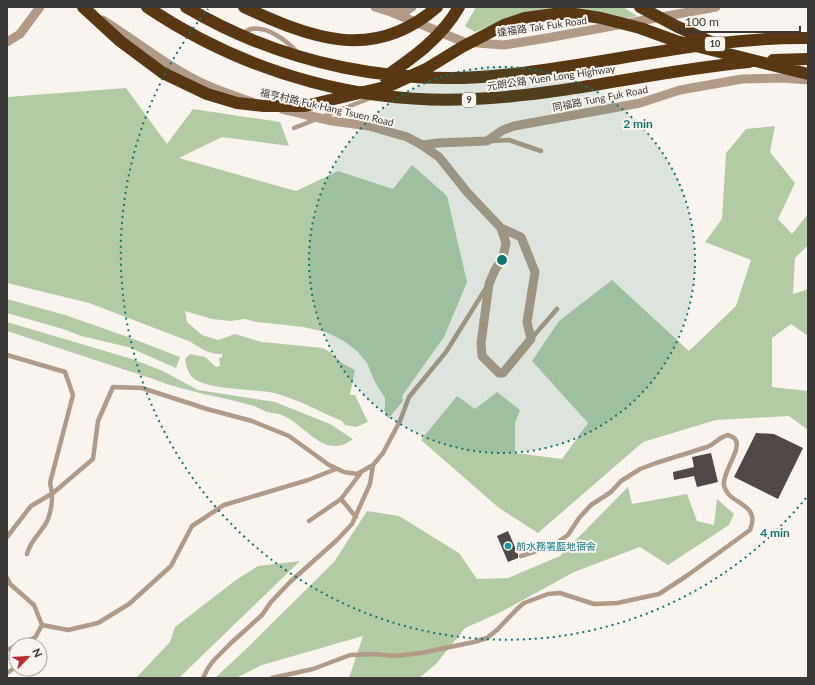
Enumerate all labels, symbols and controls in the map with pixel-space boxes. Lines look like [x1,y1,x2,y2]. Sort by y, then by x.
scale bar [679,8,800,34]
street label: 達福路 Tak Fuk Road [496,14,588,38]
text: 100 m [685,14,719,29]
road number: 10 [705,37,725,51]
street label: 元朗公路 Yuen Long Highway [486,62,617,92]
street label: 同福路 Tung Fuk Road [551,83,649,113]
street label: 福亨村路 Fuk Hang Tsuen Road [259,86,395,128]
road number: 9 [462,93,476,107]
text: 2 min [623,116,653,131]
centre of rings [495,253,509,267]
text: 4 min [760,525,790,540]
place label: 前水務署藍地宿舍 [516,540,596,552]
marker: 前水務署藍地宿舍 [503,541,513,551]
north arrow [8,637,48,677]
text: N [30,646,45,659]

